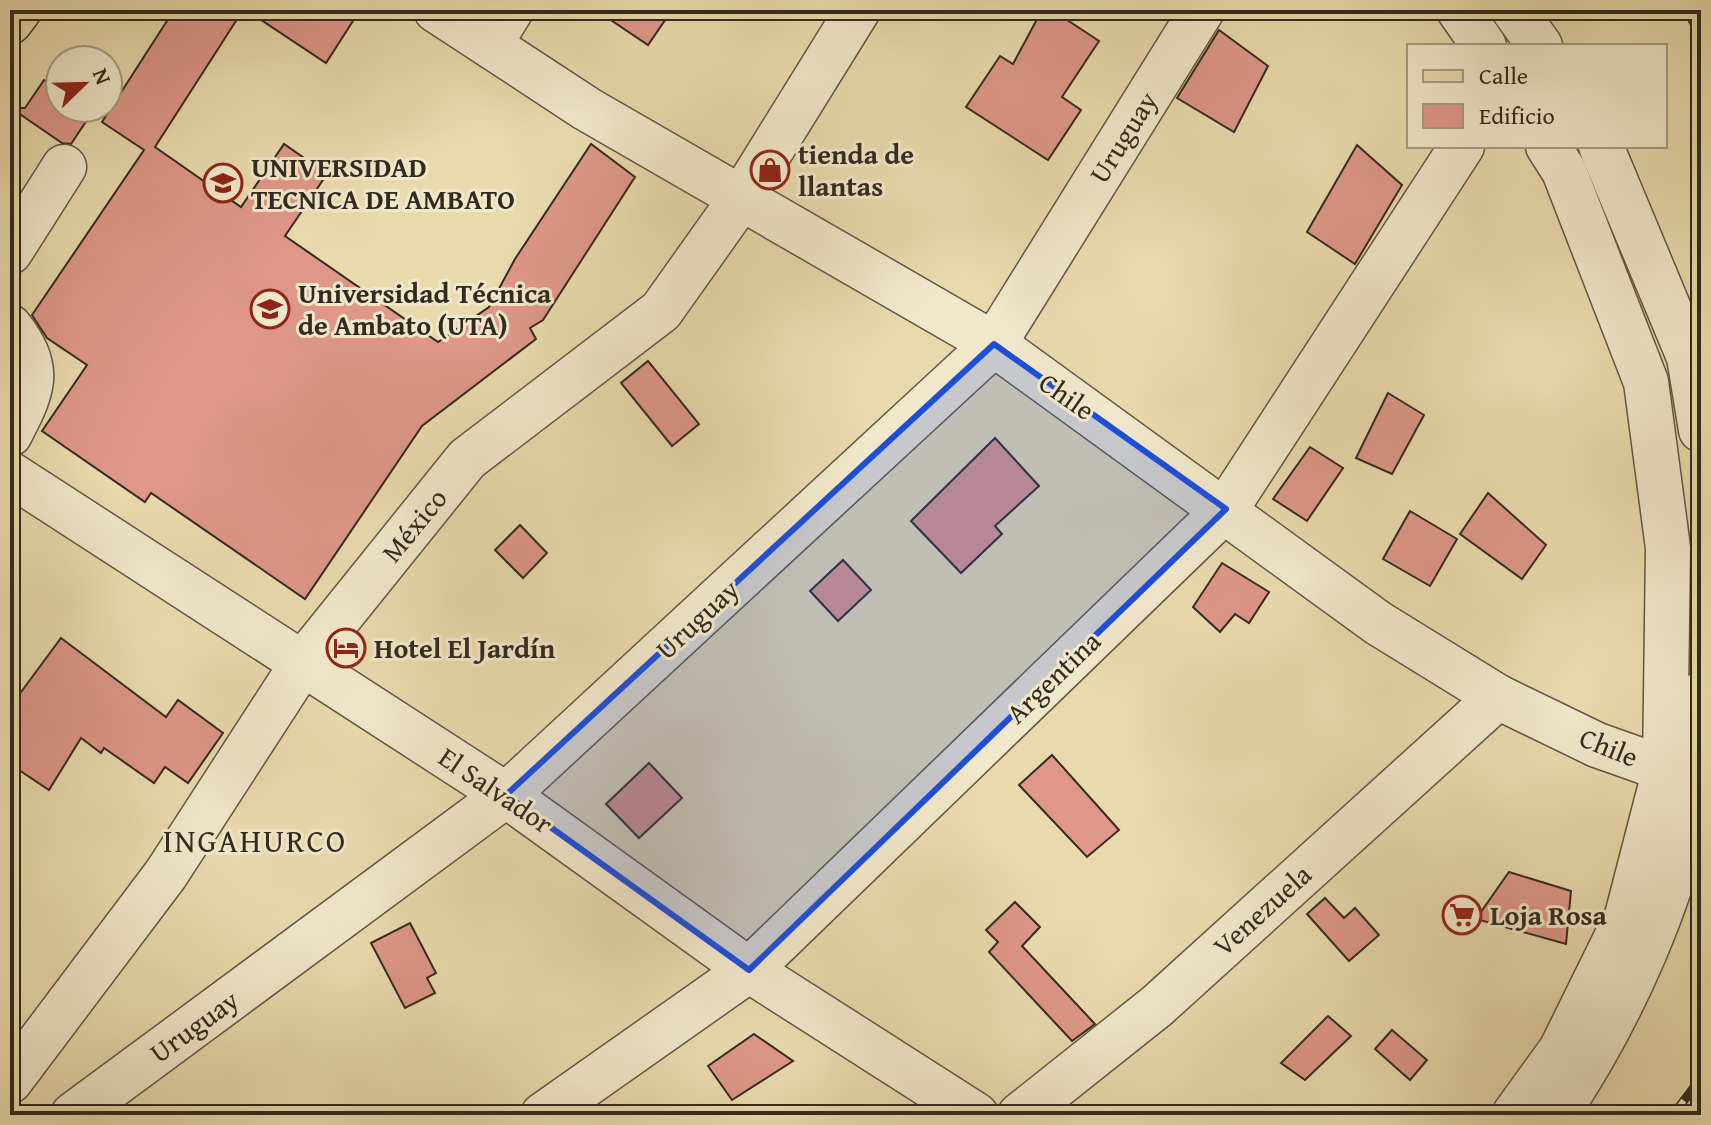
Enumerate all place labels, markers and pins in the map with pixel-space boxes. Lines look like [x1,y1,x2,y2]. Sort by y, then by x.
place label: tienda de llantas [798,133,914,206]
place label: UNIVERSIDAD TECNICA DE AMBATO [251,146,515,219]
shop icon: tienda de llantas [749,149,791,191]
school or university icon: UNIVERSIDAD TECNICA DE AMBATO [202,162,244,204]
place label: Universidad Técnica de Ambato (UTA) [298,272,552,345]
school or university icon: Universidad Técnica de Ambato (UTA) [249,288,291,330]
hotel icon: Hotel El Jardín [325,627,367,669]
place label: Hotel El Jardín [374,627,556,668]
supermarket icon: Loja Rosa [1441,894,1483,936]
place label: Loja Rosa [1490,894,1608,935]

